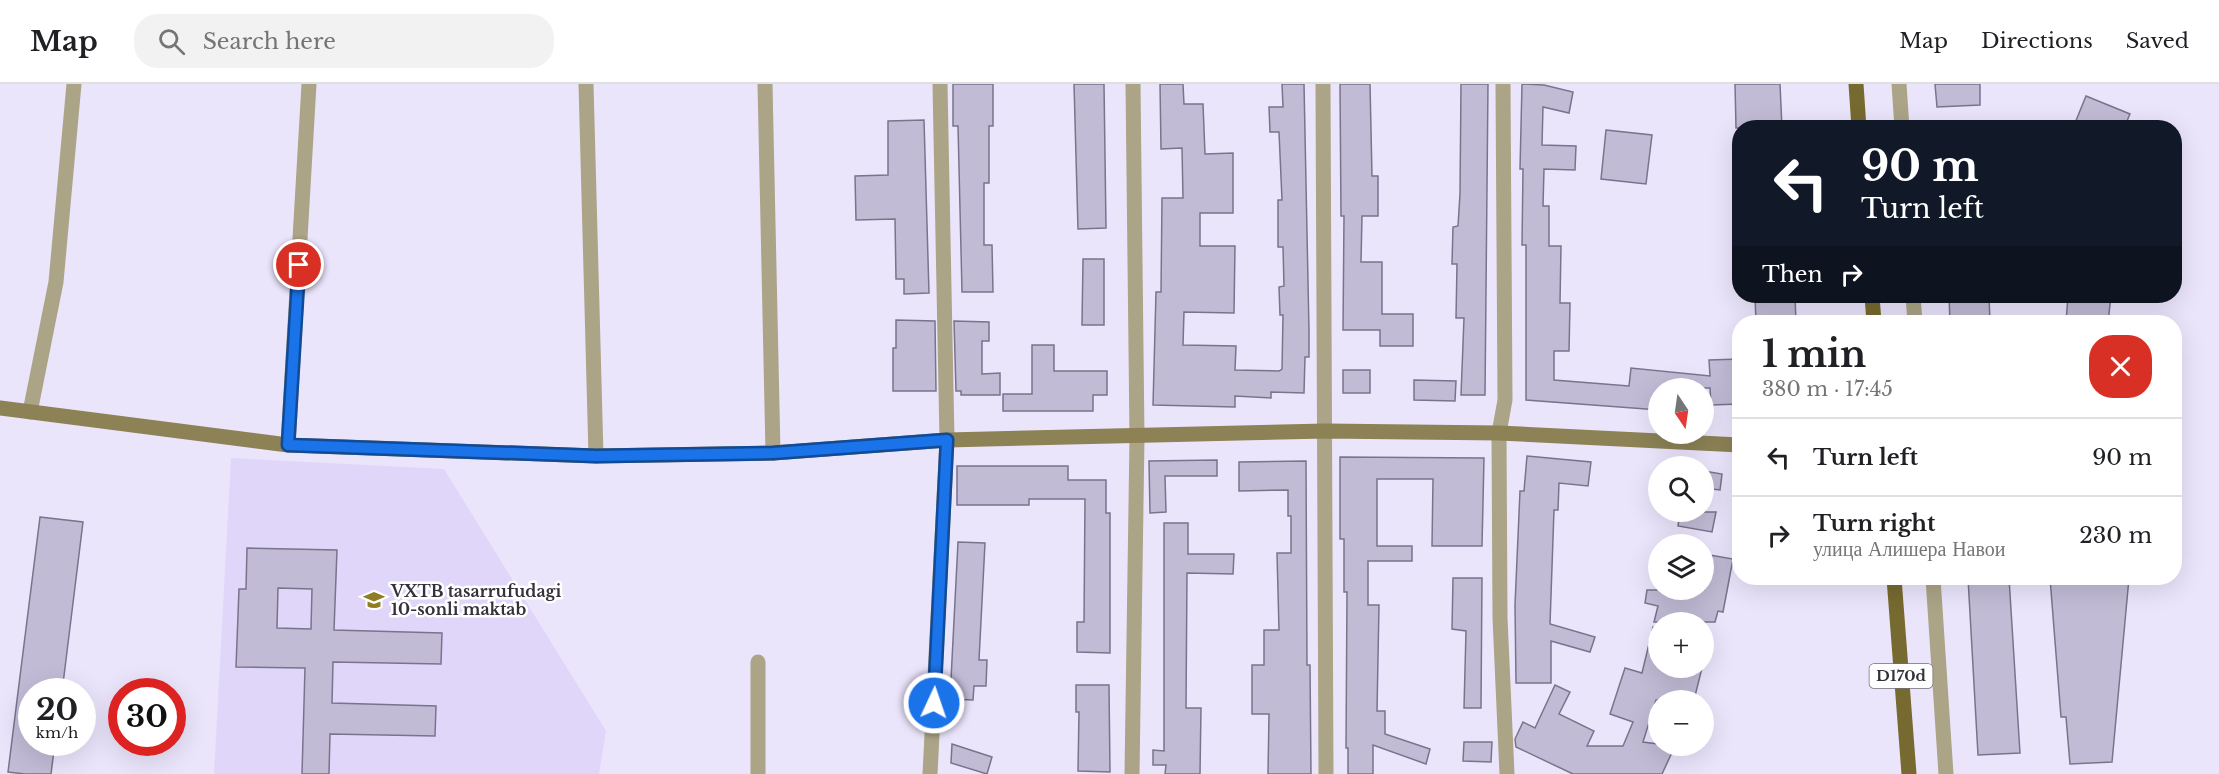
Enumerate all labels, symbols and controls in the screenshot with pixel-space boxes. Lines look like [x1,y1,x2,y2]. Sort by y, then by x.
search box [134,14,554,68]
text: Map [30,24,98,59]
icon: search [155,25,188,58]
text: Search here [203,28,336,55]
text: Map [1899,28,1948,54]
text: Directions [1981,28,2093,54]
text: Saved [2126,28,2189,54]
text: 90 m [1861,140,1979,192]
icon: left [1762,144,1840,222]
text: Turn left [1861,192,1984,225]
pin [273,239,324,290]
icon: arrive [282,248,315,281]
icon: right [1835,258,1868,291]
text: Then [1762,261,1823,288]
text: 1 min [1762,332,1866,377]
button: close [2089,335,2152,398]
text: 380 m · 17:45 [1762,377,1893,401]
north arrow [1648,378,1714,444]
map controls [1648,378,1714,756]
icon: left [1762,441,1795,474]
text: Turn left [1813,444,1918,471]
text: 90 m [2092,444,2152,471]
button: search [1648,456,1714,522]
text: Turn right [1813,510,1935,537]
icon: right [1762,519,1795,552]
text: 230 m [2079,522,2152,549]
button: layers [1648,534,1714,600]
text: улица Алишера Навои [1813,537,2005,561]
place label: VXTB tasarrufudagi 10-sonli maktab [390,581,561,619]
school or university icon: VXTB tasarrufudagi 10-sonli maktab [362,588,386,612]
button: + [1648,612,1714,678]
road number: D170d [1870,664,1932,688]
position arrow [902,671,966,735]
speed limit sign: 30 [108,678,186,756]
button: − [1648,690,1714,756]
text: 20 [36,691,78,728]
text: km/h [36,723,78,742]

